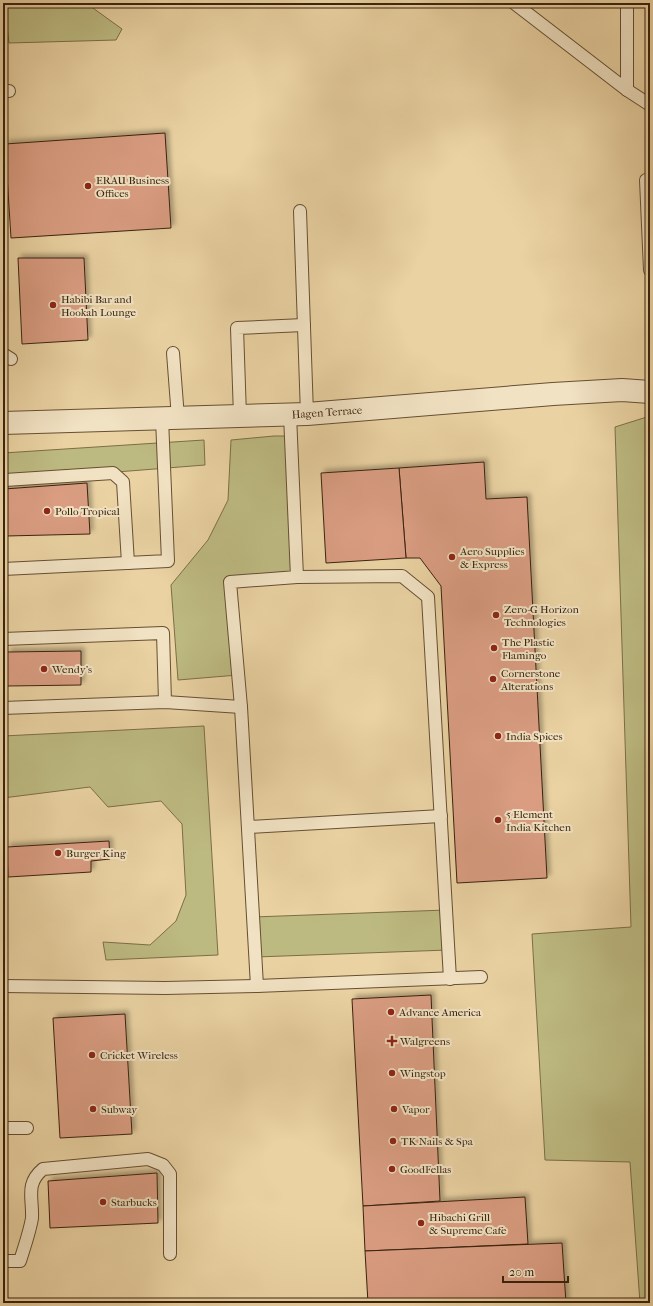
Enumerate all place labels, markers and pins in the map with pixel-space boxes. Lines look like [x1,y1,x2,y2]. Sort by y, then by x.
place label: ERAU Business Offices [96,174,169,200]
marker: ERAU Business Offices [83,181,93,191]
place label: Habibi Bar and Hookah Lounge [61,293,137,319]
marker: Habibi Bar and Hookah Lounge [48,300,58,310]
place label: Pollo Tropical [55,505,120,518]
marker: Pollo Tropical [42,506,52,516]
place label: Aero Supplies & Express [459,545,525,571]
marker: Aero Supplies & Express [447,552,457,562]
place label: Zero-G Horizon Technologies [504,603,579,629]
marker: Zero-G Horizon Technologies [491,610,501,620]
place label: The Plastic Flamingo [502,636,554,662]
marker: The Plastic Flamingo [489,643,499,653]
place label: Wendy's [51,663,92,676]
marker: Wendy's [39,664,49,674]
place label: Cornerstone Alterations [500,667,561,693]
marker: Cornerstone Alterations [488,674,498,684]
place label: India Spices [506,730,562,743]
marker: India Spices [493,731,503,741]
place label: 5 Element India Kitchen [506,808,572,834]
marker: 5 Element India Kitchen [493,815,503,825]
place label: Burger King [66,847,126,860]
marker: Burger King [53,848,63,858]
place label: Advance America [398,1006,482,1019]
marker: Advance America [386,1007,396,1017]
place label: Walgreens [399,1035,450,1048]
marker: Walgreens [387,1036,397,1046]
place label: Cricket Wireless [100,1049,178,1062]
marker: Cricket Wireless [87,1050,97,1060]
place label: Wingstop [399,1067,446,1080]
marker: Wingstop [387,1068,397,1078]
place label: Subway [101,1103,138,1116]
place label: Vapor [401,1103,430,1116]
marker: Subway [88,1104,98,1114]
marker: Vapor [389,1104,399,1114]
place label: TK Nails & Spa [401,1135,474,1148]
marker: TK Nails & Spa [388,1136,398,1146]
place label: GoodFellas [400,1163,451,1176]
marker: GoodFellas [387,1164,397,1174]
place label: Starbucks [111,1196,157,1209]
marker: Starbucks [98,1197,108,1207]
place label: Hibachi Grill & Supreme Cafe [429,1211,507,1237]
marker: Hibachi Grill & Supreme Cafe [416,1218,426,1228]

